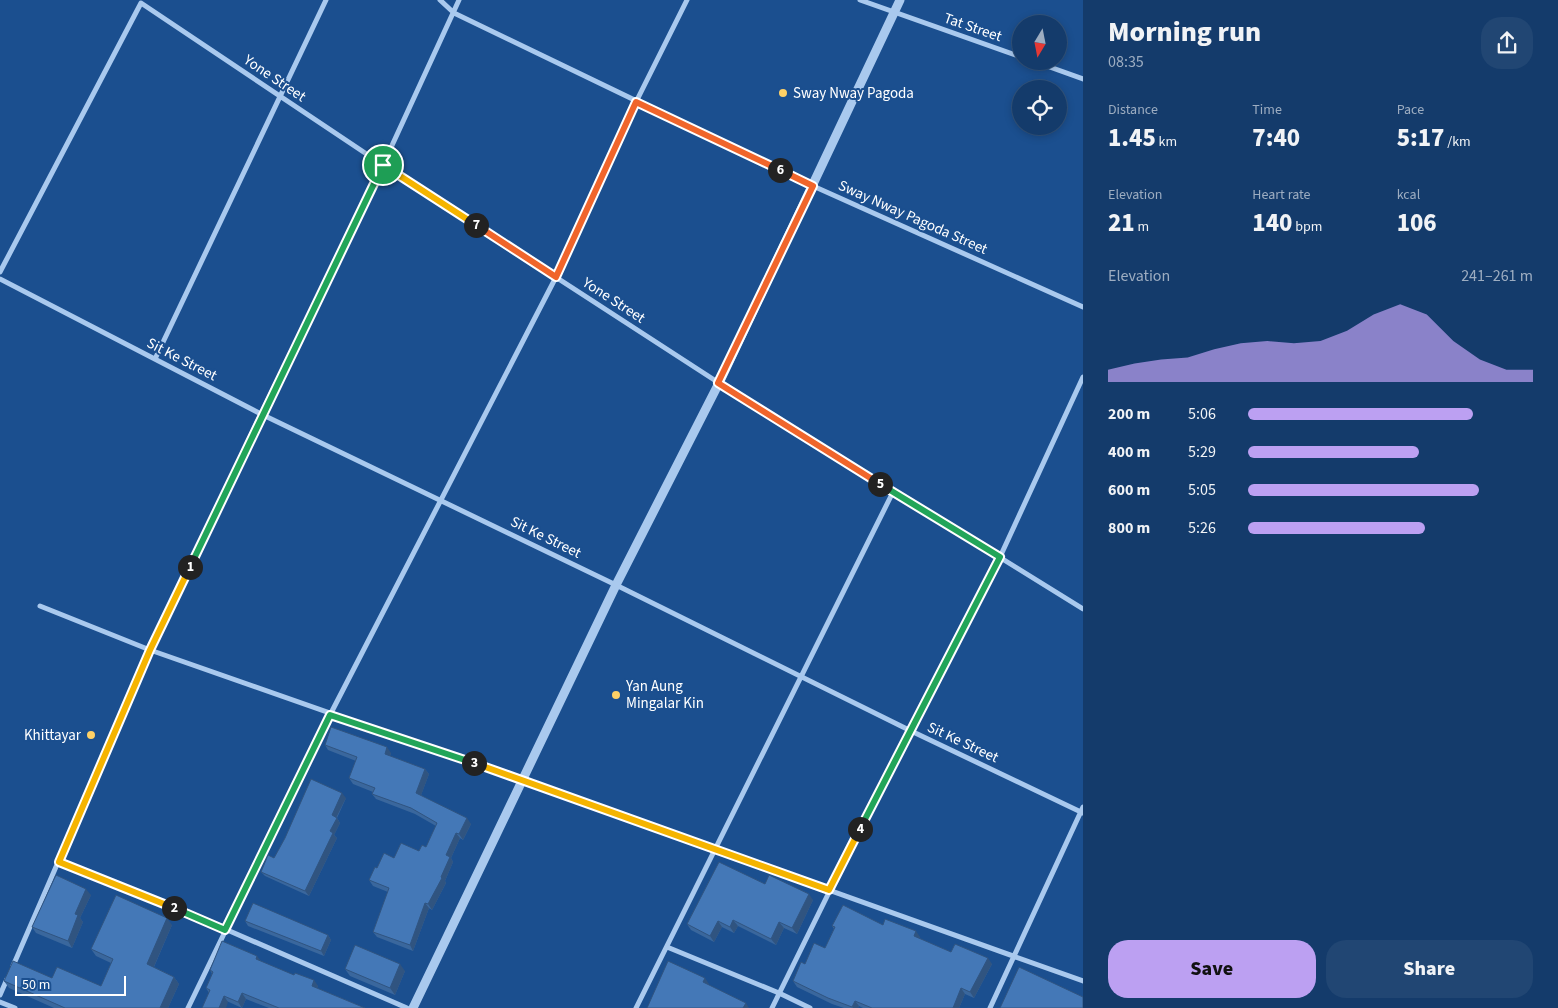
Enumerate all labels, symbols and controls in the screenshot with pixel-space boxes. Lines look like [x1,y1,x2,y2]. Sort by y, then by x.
street label: Tat Street [941,8,1005,47]
text: Morning run [1108,12,1261,52]
north arrow [1012,15,1068,70]
map controls [1012,15,1067,135]
button: share [1481,17,1533,69]
street label: Yone Street [239,49,310,107]
text: 08:35 [1108,51,1144,73]
button: locate [1012,80,1067,135]
place label: Sway Nway Pagoda [793,83,914,104]
marker: Sway Nway Pagoda [777,87,789,99]
text: Distance [1108,100,1158,120]
text: Time [1252,100,1282,120]
text: Pace [1397,100,1424,120]
text: 1.45 [1108,120,1156,156]
text: 7:40 [1252,120,1300,156]
text: 5:17 [1397,120,1444,156]
text: km [1156,132,1177,152]
text: /km [1444,132,1471,152]
pin [362,144,404,186]
icon: arrive [369,151,397,179]
pin: 6 [768,158,792,182]
text: 6 [777,160,784,180]
street label: Sway Nway Pagoda Street [835,175,991,260]
text: Elevation [1108,185,1163,205]
text: Heart rate [1252,185,1311,205]
text: kcal [1397,185,1420,205]
text: 21 [1108,205,1135,241]
text: 140 [1252,205,1292,241]
text: 106 [1397,205,1437,241]
pin: 7 [464,212,488,238]
text: 7 [473,215,480,235]
text: m [1135,217,1149,237]
text: bpm [1292,217,1322,237]
text: Elevation [1108,265,1170,287]
text: 241–261 m [1461,265,1533,287]
street label: Yone Street [577,272,649,329]
street label: Sit Ke Street [143,333,221,386]
text: 200 m [1108,403,1150,425]
text: 5:06 [1188,403,1216,425]
text: 400 m [1108,441,1150,463]
text: 5:29 [1188,441,1216,463]
pin: 5 [868,472,892,496]
text: 5 [877,474,884,494]
text: 600 m [1108,479,1150,501]
text: 5:05 [1188,479,1216,501]
street label: Sit Ke Street [507,511,585,564]
text: 800 m [1108,517,1150,539]
text: 5:26 [1188,517,1216,539]
pin: 1 [178,554,202,580]
text: 1 [187,557,194,577]
place label: Yan Aung Mingalar Kin [625,676,704,714]
marker: Yan Aung Mingalar Kin [610,689,622,701]
street label: Sit Ke Street [924,717,1002,768]
place label: Khittayar [24,725,82,746]
marker: Khittayar [85,729,97,741]
pin: 3 [462,750,486,776]
text: 3 [471,753,478,773]
pin: 4 [848,816,872,842]
text: 4 [857,819,864,839]
pin: 2 [162,896,186,920]
text: 2 [171,898,178,918]
button: Save [1108,940,1316,998]
button: Share [1326,940,1533,998]
scale bar [15,973,126,996]
text: 50 m [22,975,50,995]

